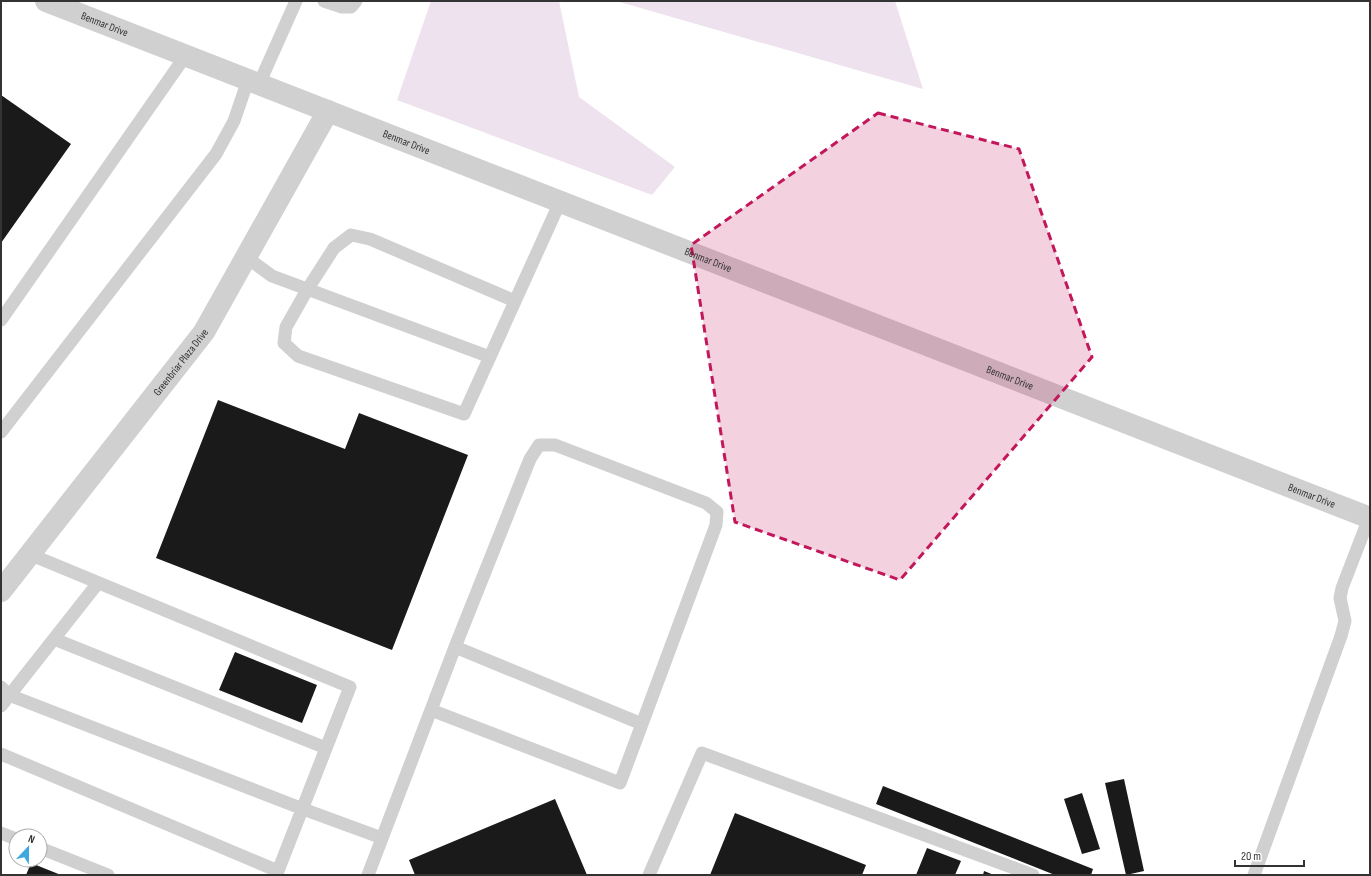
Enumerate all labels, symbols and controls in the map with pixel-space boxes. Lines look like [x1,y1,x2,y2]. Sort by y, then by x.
street label: Benmar Drive [79,9,130,39]
street label: Benmar Drive [381,127,432,157]
street label: Benmar Drive [683,245,734,275]
street label: Greenbriar Plaza Drive [150,327,211,398]
street label: Benmar Drive [985,362,1036,393]
street label: Benmar Drive [1286,480,1337,510]
north arrow [8,828,48,868]
text: N [26,832,37,846]
scale bar [1235,842,1304,868]
text: 20 m [1241,849,1261,864]

